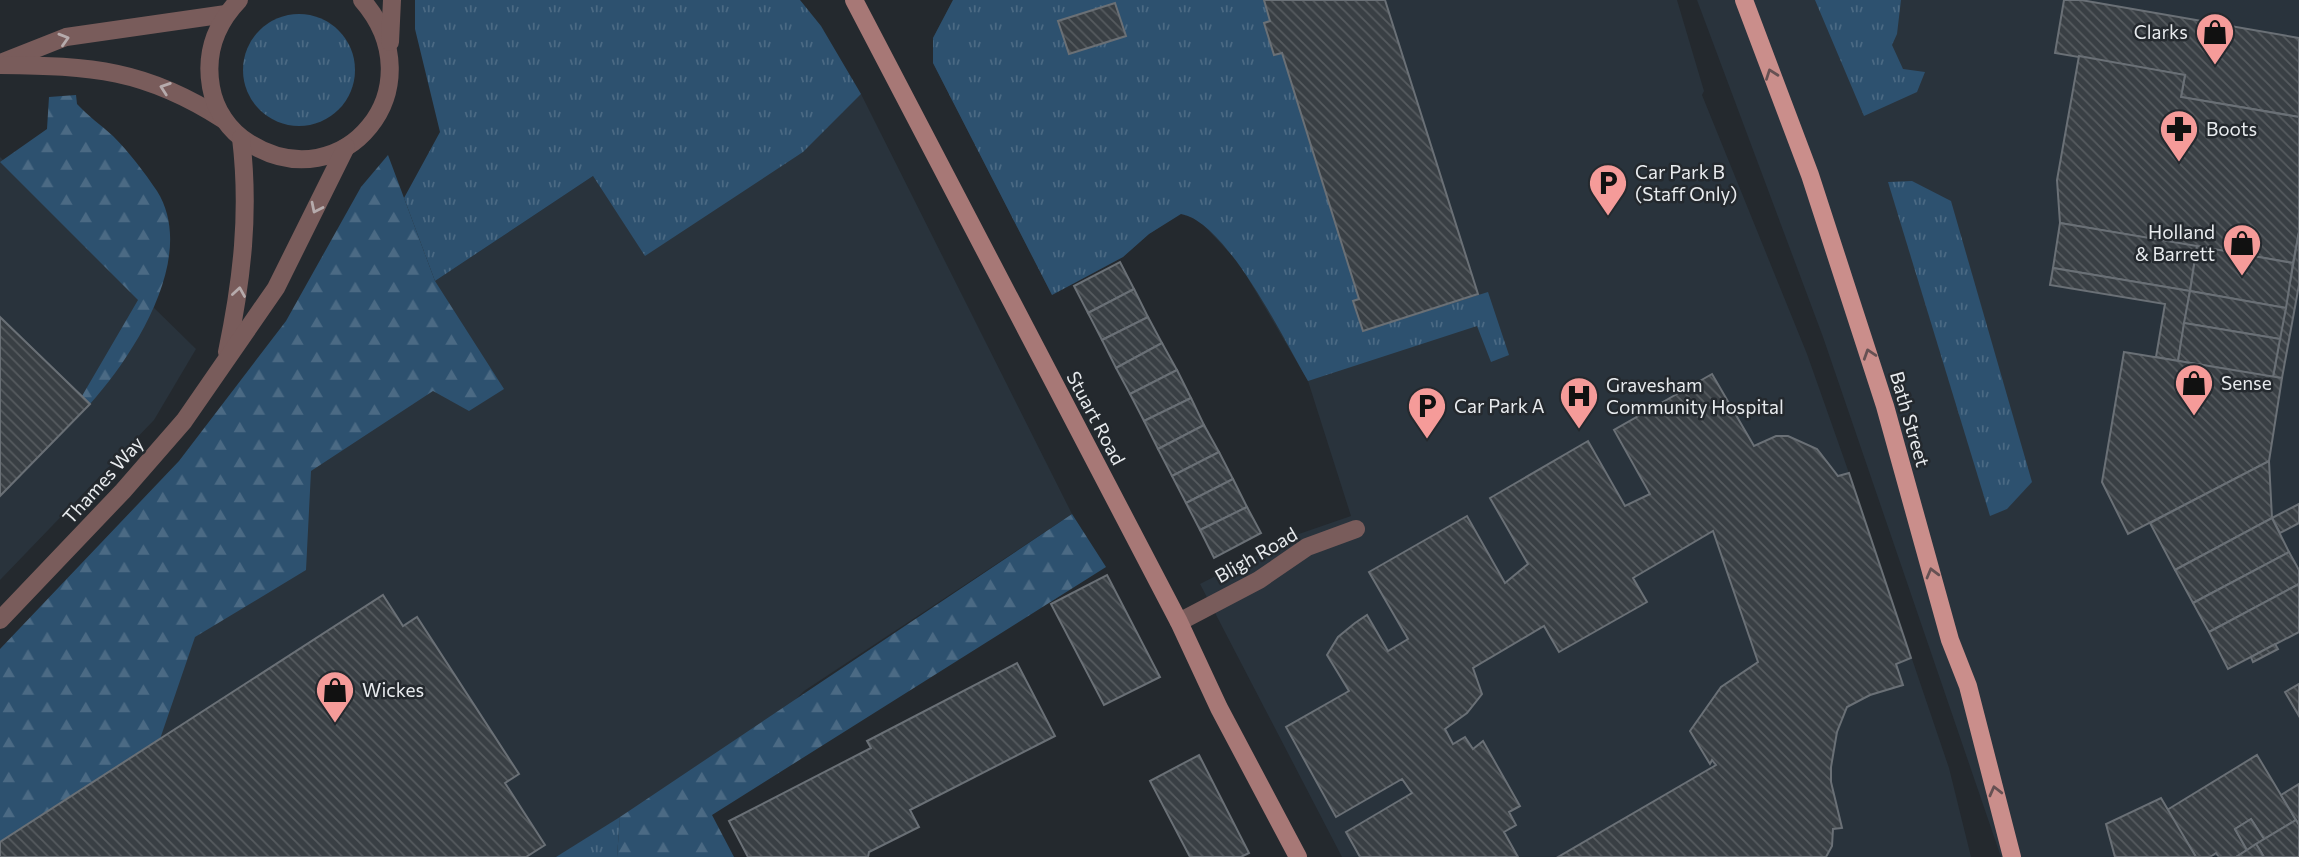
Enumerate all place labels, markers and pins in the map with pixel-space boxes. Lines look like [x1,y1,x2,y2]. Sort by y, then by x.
shop icon: Clarks [2194,11,2236,66]
place label: Clarks [2134,20,2188,43]
pharmacy icon: Boots [2158,108,2200,163]
place label: Boots [2206,117,2257,140]
place label: Car Park B (Staff Only) [1635,160,1737,205]
parking icon: Car Park B (Staff Only) [1587,162,1629,217]
place label: Holland & Barrett [2135,220,2215,265]
shop icon: Holland & Barrett [2221,222,2263,277]
shop icon: Sense [2173,362,2215,417]
place label: Sense [2221,371,2272,394]
place label: Gravesham Community Hospital [1606,373,1784,418]
hospital icon: Gravesham Community Hospital [1558,375,1600,430]
parking icon: Car Park A [1406,385,1448,440]
place label: Car Park A [1454,394,1545,417]
shop icon: Wickes [314,669,356,724]
place label: Wickes [362,678,424,701]

